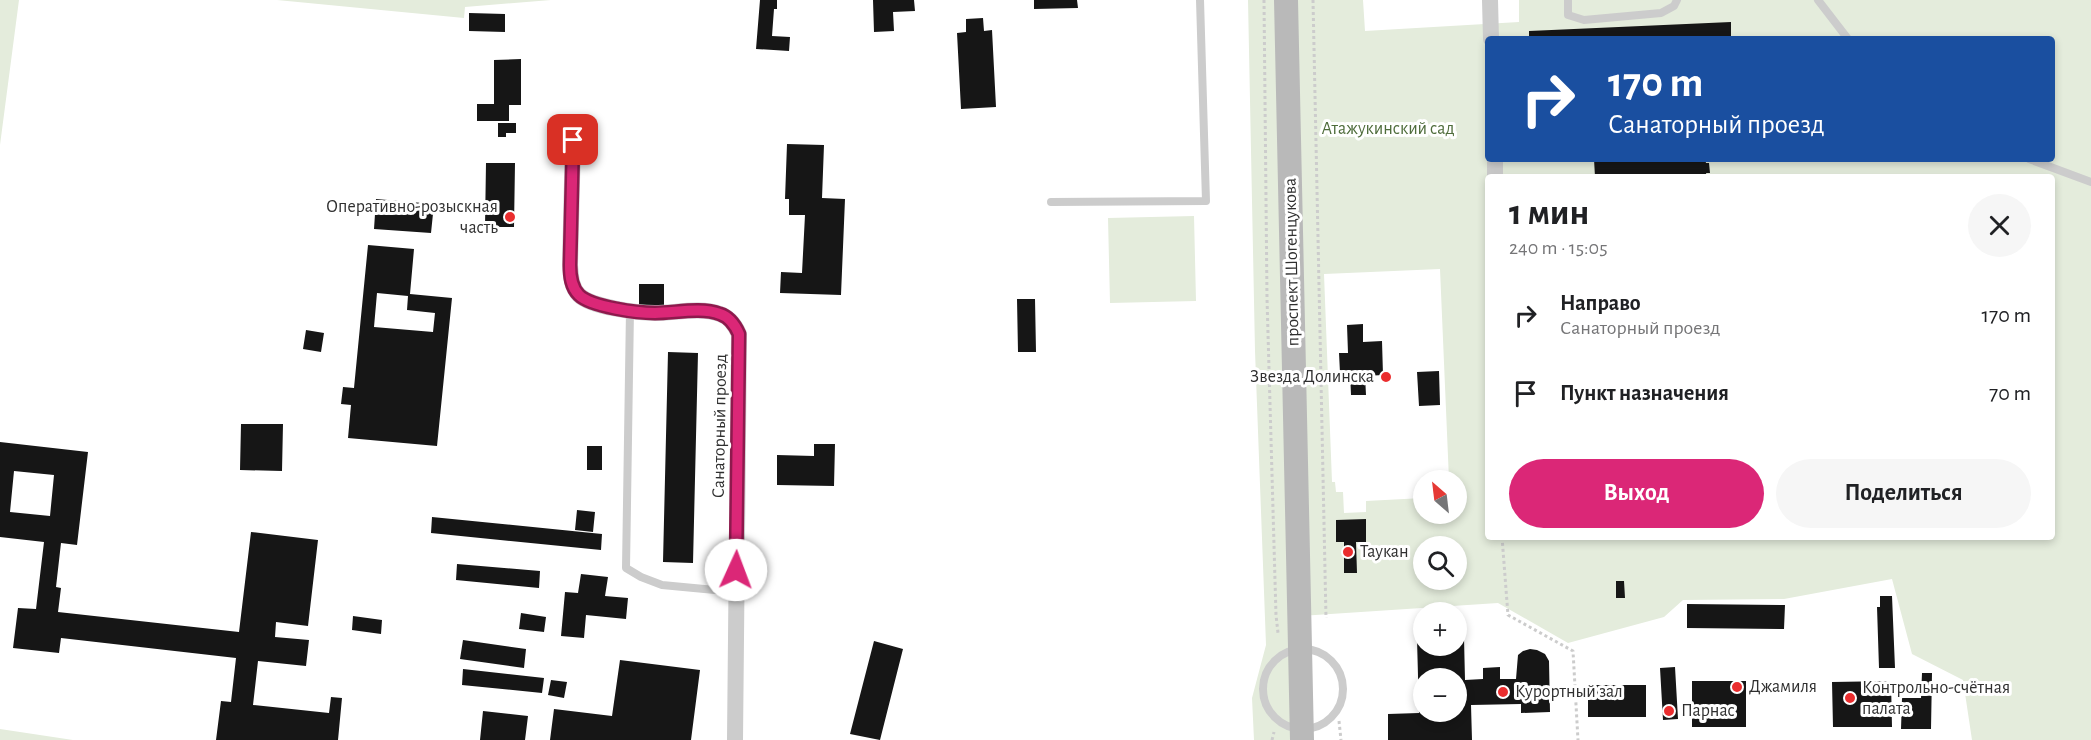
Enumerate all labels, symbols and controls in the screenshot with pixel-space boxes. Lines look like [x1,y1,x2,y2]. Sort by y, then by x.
icon: right [1509,60,1587,138]
text: 170 m [1608,62,1703,104]
text: Санаторный проезд [1608,111,1825,138]
pin [547,114,598,165]
park label: Атажукинский сад [1321,120,1455,138]
icon: arrive [556,123,589,156]
street label: проспект Шогенцукова [1282,178,1302,346]
button: close [1968,194,2031,257]
text: 1 мин [1509,195,1589,231]
place label: Оперативно-розыскная часть [326,198,498,237]
marker: Оперативно-розыскная часть [503,210,517,224]
text: 240 m · 15:05 [1509,238,1608,258]
text: Направо [1560,292,1641,314]
icon: right [1509,299,1542,332]
text: 170 m [1981,304,2031,326]
text: Санаторный проезд [1560,318,1720,338]
street label: Санаторный проезд [710,354,730,498]
place label: Звезда Долинска [1250,368,1374,386]
marker: Звезда Долинска [1379,370,1393,384]
icon: arrive [1509,377,1542,410]
text: Пункт назначения [1560,382,1729,404]
text: 70 m [1989,382,2031,404]
button: Выход [1509,459,1764,528]
button: Поделиться [1776,459,2031,528]
north arrow [1413,470,1467,524]
map controls [1413,470,1467,722]
button: search [1413,536,1467,590]
position arrow [704,538,768,602]
place label: Таукан [1360,543,1409,561]
marker: Таукан [1341,545,1355,559]
button: + [1413,602,1467,656]
button: − [1413,668,1467,722]
place label: Джамиля [1749,678,1817,696]
place label: Контрольно-счётная палата [1862,679,2010,718]
marker: Джамиля [1730,680,1744,694]
place label: Курортный зал [1515,683,1623,701]
marker: Курортный зал [1496,685,1510,699]
marker: Контрольно-счётная палата [1843,691,1857,705]
place label: Парнас [1681,702,1735,720]
marker: Парнас [1662,704,1676,718]

